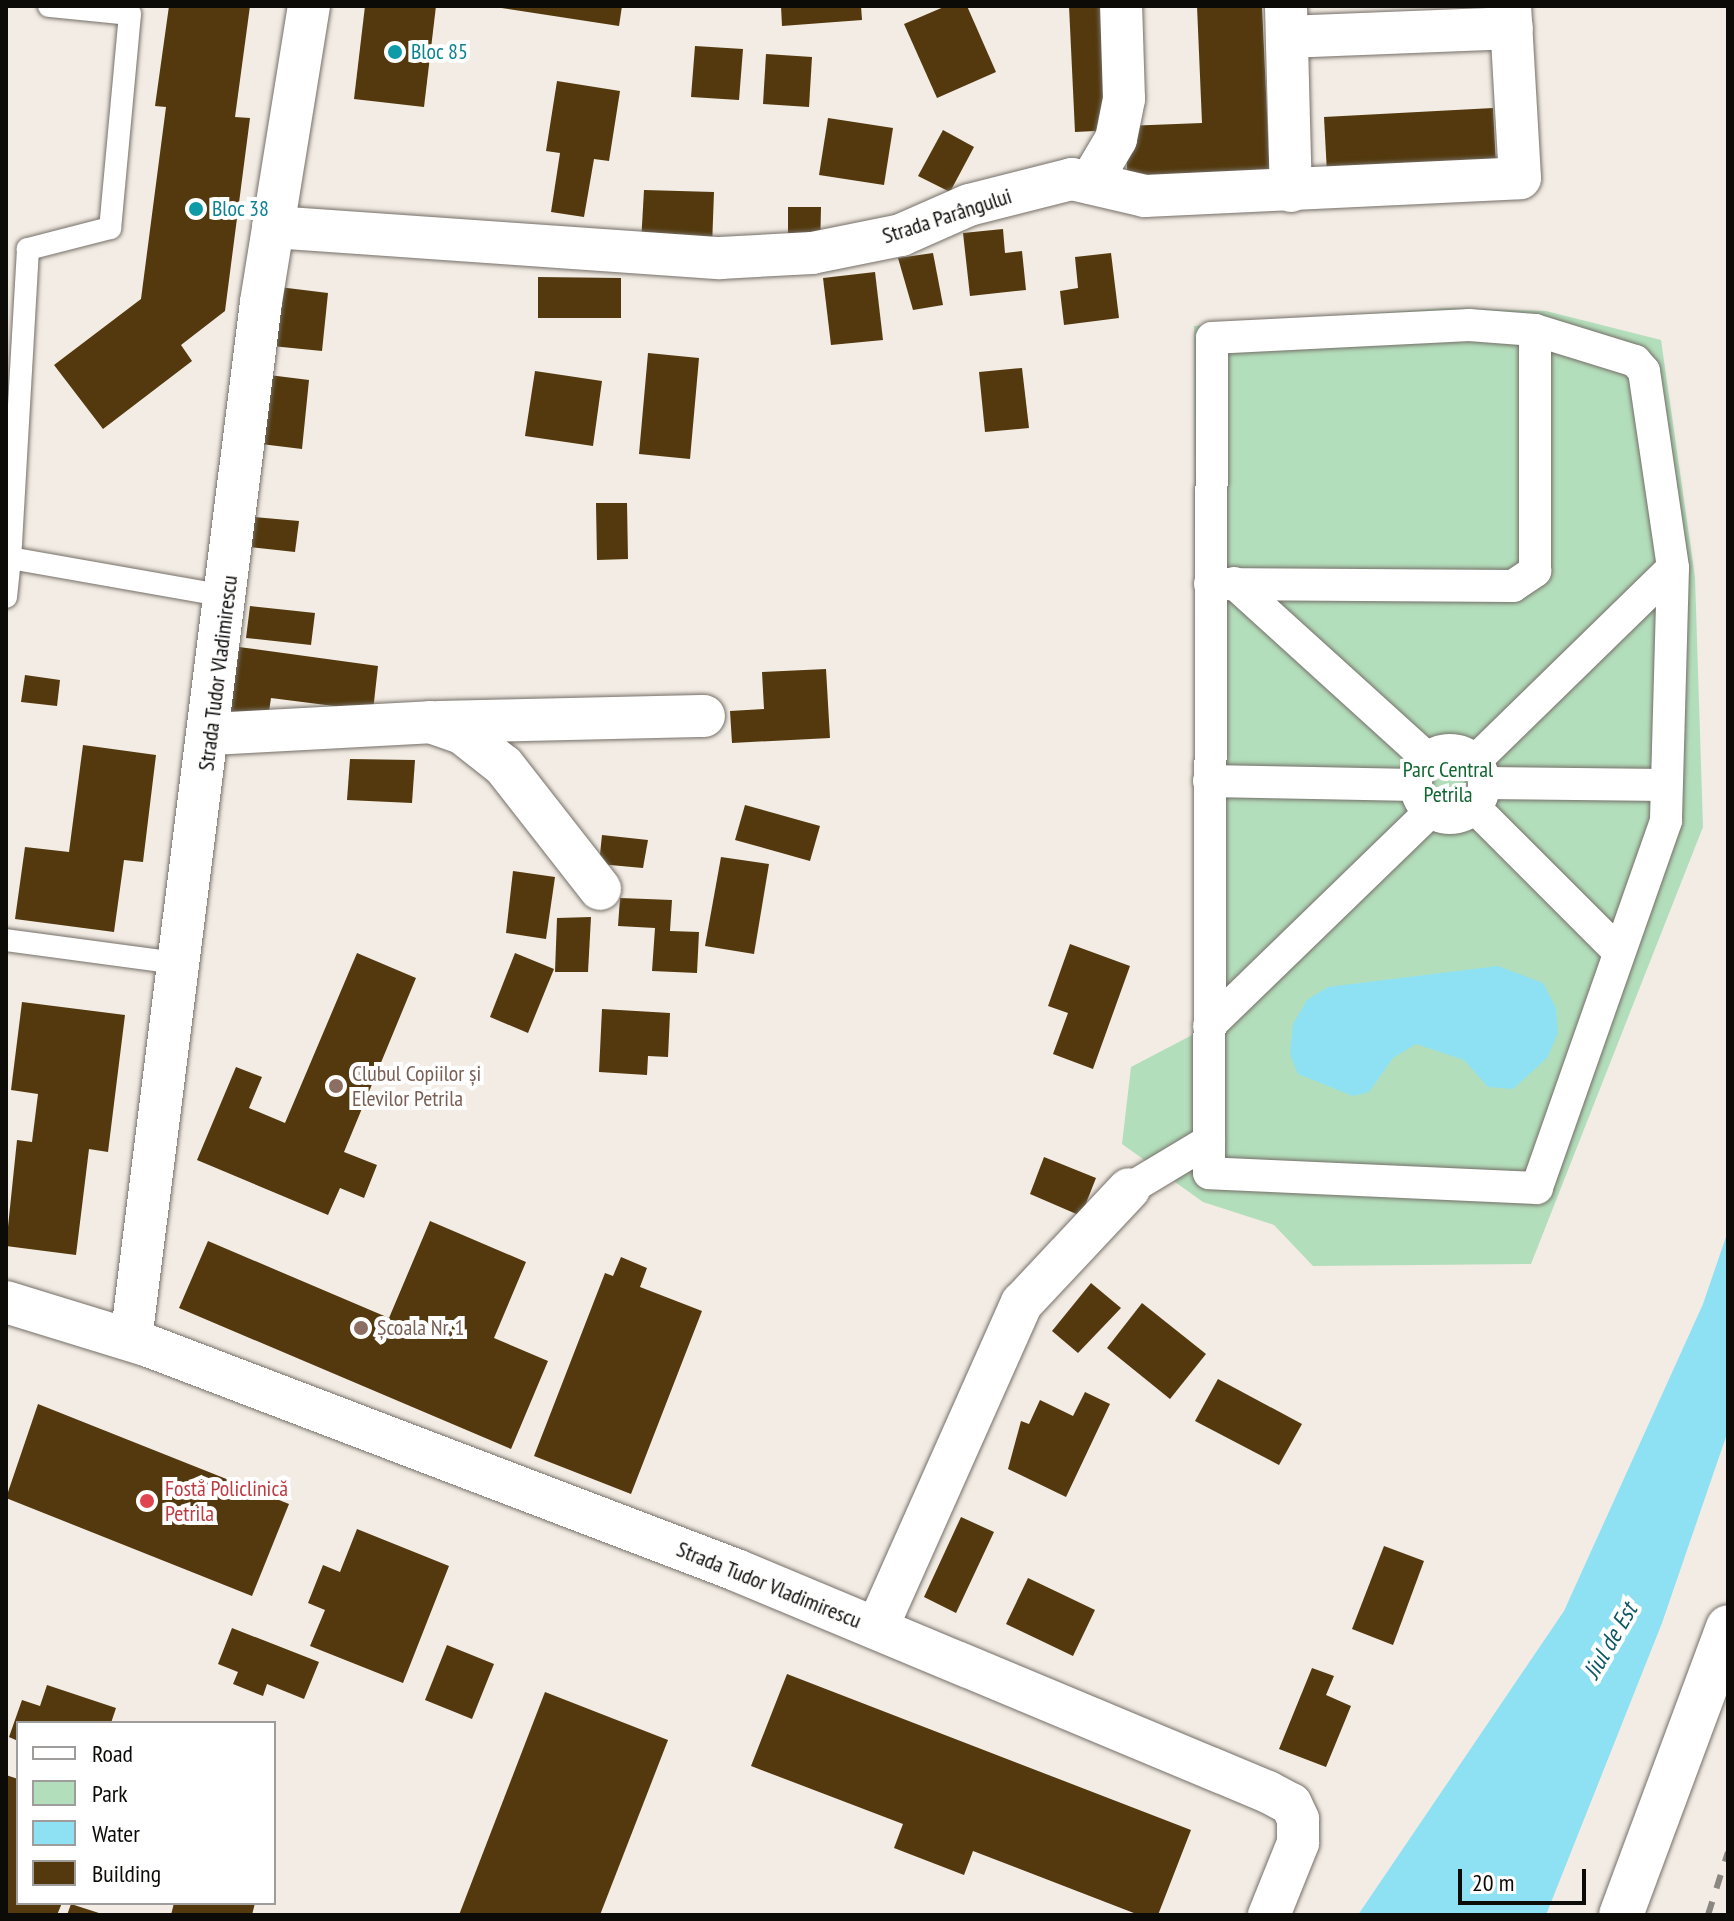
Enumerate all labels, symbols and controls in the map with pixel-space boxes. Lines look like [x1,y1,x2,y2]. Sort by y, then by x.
place label: Bloc 85 [411,39,468,65]
marker: Bloc 85 [386,43,404,61]
street label: Strada Parângului [879,183,1015,249]
place label: Bloc 38 [212,196,269,222]
marker: Bloc 38 [187,200,205,218]
street label: Strada Tudor Vladimirescu [193,573,243,773]
park label: Parc Central Petrila [1403,756,1493,808]
place label: Clubul Copiilor și Elevilor Petrila [352,1060,481,1112]
marker: Clubul Copiilor și Elevilor Petrila [327,1077,345,1095]
place label: Școala Nr. 1 [377,1315,466,1341]
marker: Școala Nr. 1 [352,1319,370,1337]
place label: Fostă Policlinică Petrila [165,1475,288,1526]
marker: Fostă Policlinică Petrila [136,1490,158,1512]
street label: Strada Tudor Vladimirescu [672,1536,866,1634]
water label: Jiul de Est [1577,1598,1643,1684]
legend [16,1721,276,1905]
text: Road [92,1738,133,1769]
text: Park [92,1778,128,1809]
text: Water [92,1818,140,1849]
scale bar [1462,1853,1590,1903]
text: Building [92,1858,161,1889]
text: 20 m [1472,1867,1514,1898]

